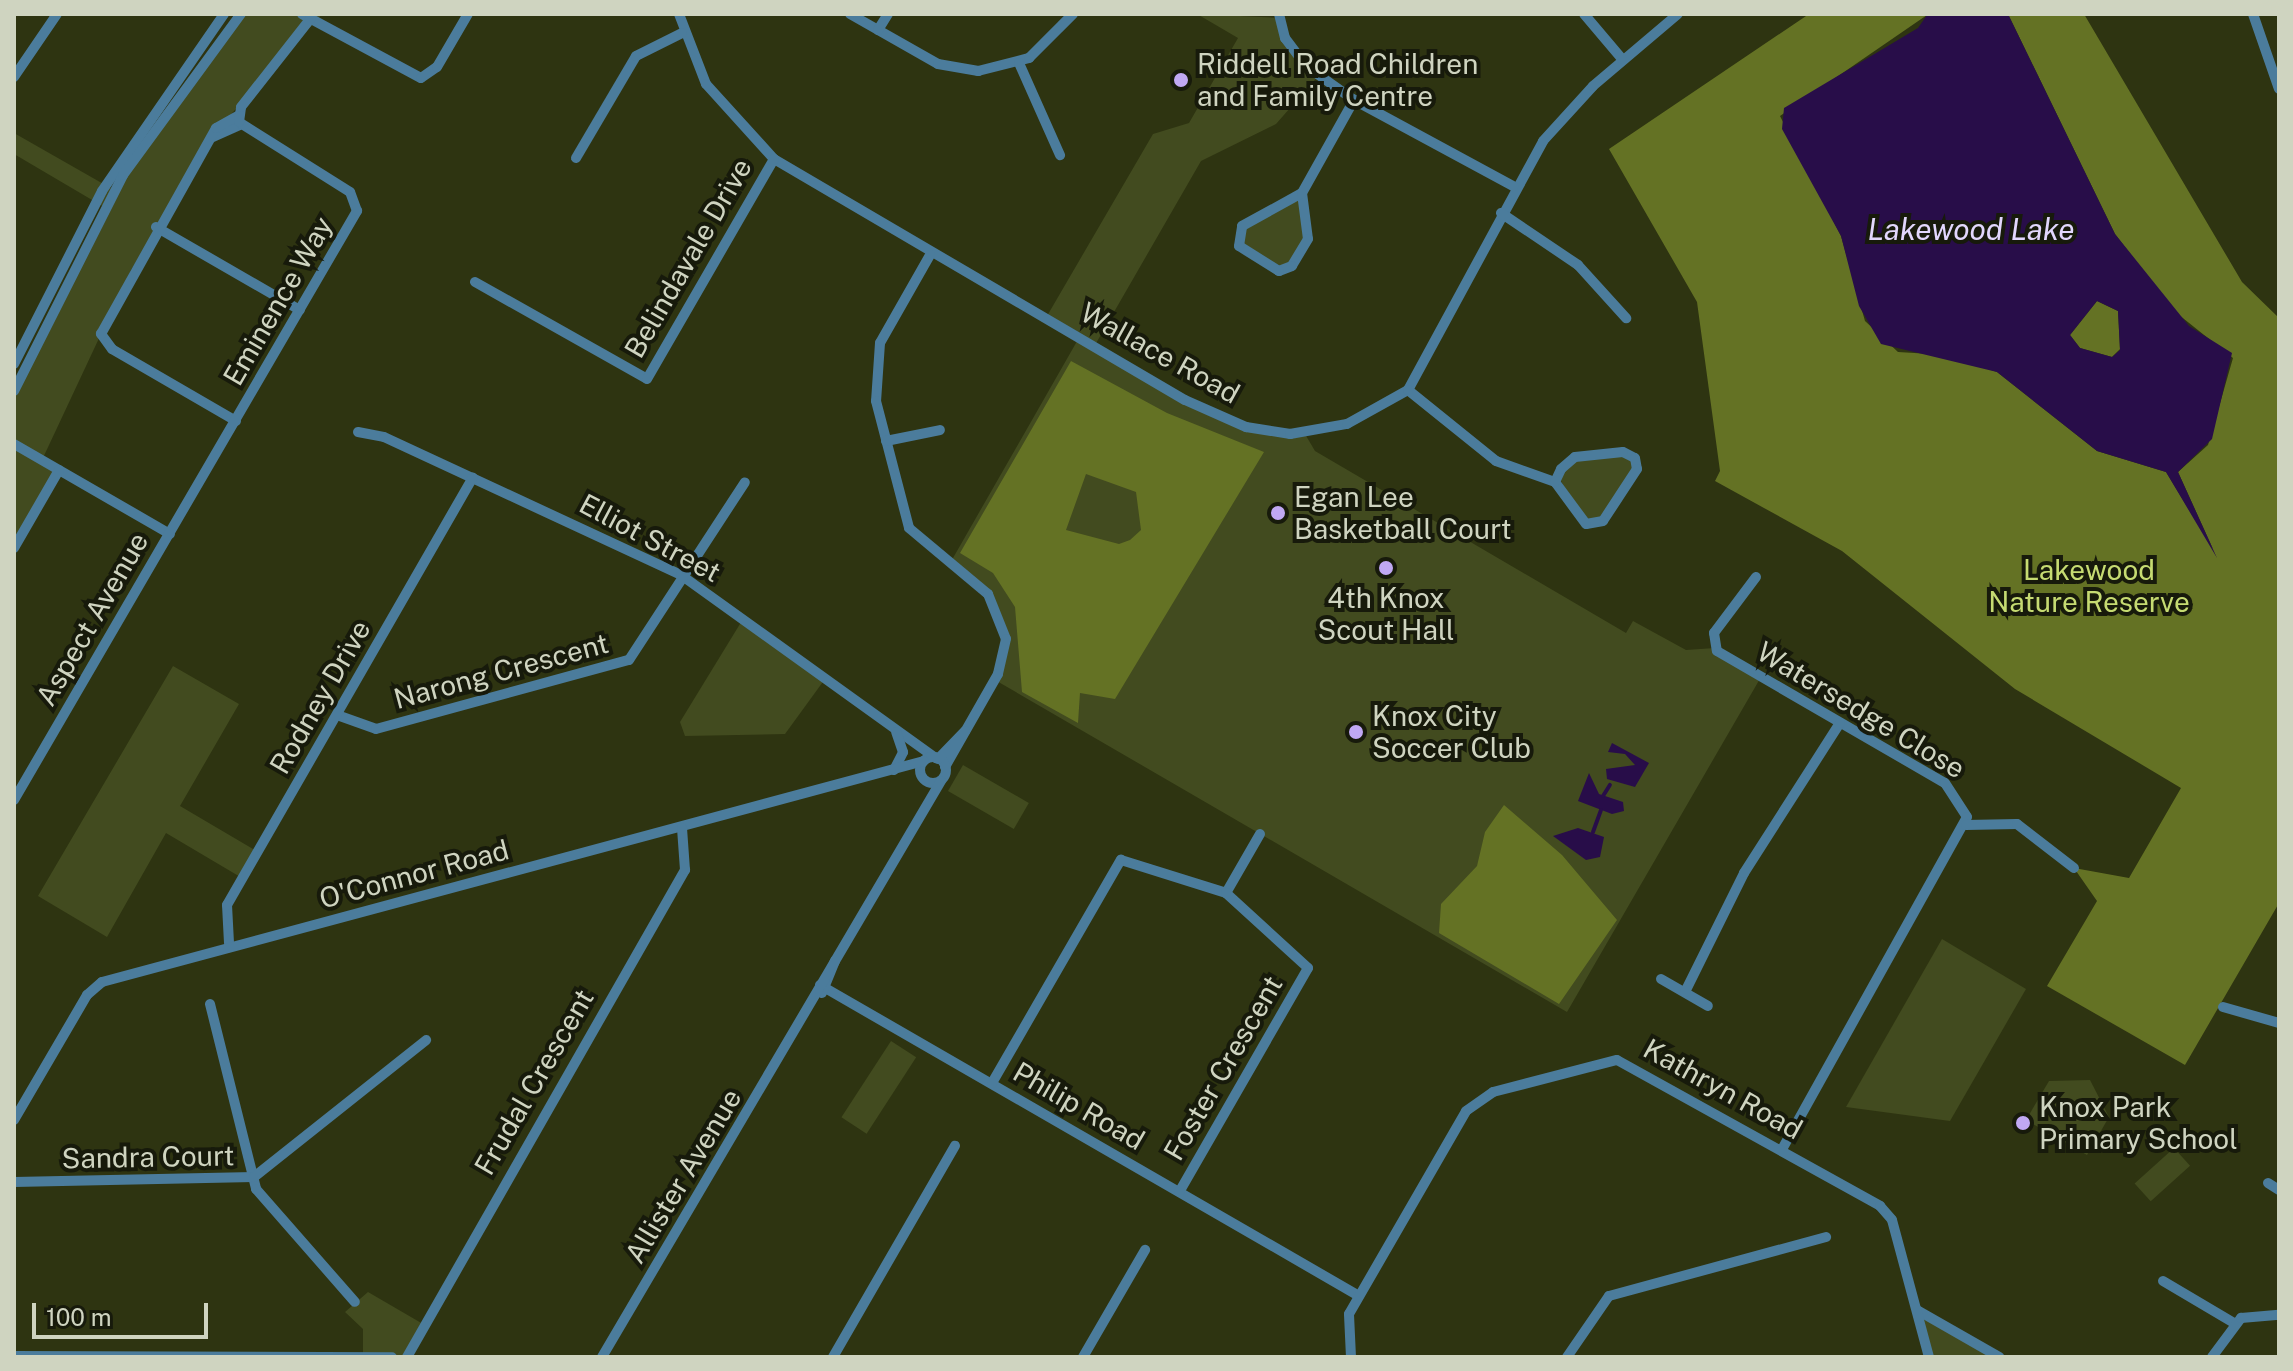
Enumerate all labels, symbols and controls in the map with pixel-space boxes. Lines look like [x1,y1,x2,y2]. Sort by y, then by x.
place label: Riddell Road Children and Family Centre [1197,47,1478,113]
marker: Riddell Road Children and Family Centre [1172,71,1190,89]
street label: Belindavale Drive [617,152,759,364]
street label: Eminence Way [216,210,340,392]
water label: Lakewood Lake [1868,211,2074,247]
street label: Wallace Road [1074,295,1246,411]
place label: Egan Lee Basketball Court [1294,480,1512,546]
street label: Elliot Street [574,487,726,589]
marker: Egan Lee Basketball Court [1269,504,1287,522]
street label: Aspect Avenue [29,526,155,712]
park label: Lakewood Nature Reserve [1988,553,2190,619]
marker: 4th Knox Scout Hall [1377,559,1395,577]
place label: 4th Knox Scout Hall [1317,581,1455,647]
street label: Rodney Drive [263,614,377,780]
street label: Narong Crescent [390,626,612,716]
street label: Watersedge Close [1751,635,1971,785]
place label: Knox City Soccer Club [1372,699,1531,765]
marker: Knox City Soccer Club [1347,723,1365,741]
street label: O'Connor Road [316,833,512,915]
street label: Foster Crescent [1157,970,1289,1166]
street label: Frudal Crescent [467,983,601,1181]
street label: Kathryn Road [1638,1032,1808,1146]
street label: Philip Road [1007,1055,1151,1157]
street label: Allister Avenue [618,1083,748,1269]
place label: Knox Park Primary School [2039,1090,2238,1156]
marker: Knox Park Primary School [2014,1114,2032,1132]
street label: Sandra Court [61,1139,235,1175]
scale bar [36,1287,212,1337]
text: 100 m [46,1303,112,1331]

